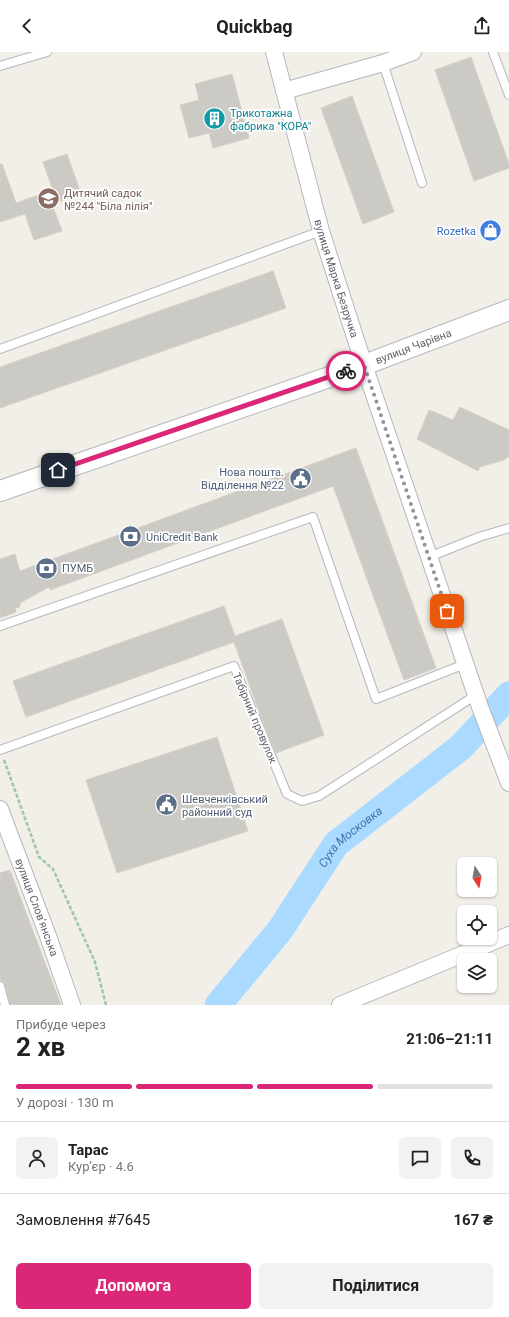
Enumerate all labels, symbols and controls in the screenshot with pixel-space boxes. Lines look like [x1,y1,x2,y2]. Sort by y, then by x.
icon: back [16,15,38,37]
icon: share [471,15,493,37]
text: Quickbag [216,16,293,37]
building icon: Трикотажна фабрика "КОРА" [201,106,227,132]
place label: Трикотажна фабрика "КОРА" [230,107,311,133]
school or university icon: Дитячий садок №244 "Біла лілія" [35,186,61,212]
place label: Дитячий садок №244 "Біла лілія" [64,187,152,213]
street label: вулиця Марка Безручка [311,218,361,339]
shop icon: Rozetka [478,218,504,244]
place label: Rozetka [437,225,476,238]
street label: вулиця Чарівна [374,326,453,367]
courier [326,351,366,391]
icon: bike [335,360,357,382]
pin [41,453,75,487]
icon: home [47,459,69,481]
public building icon: Нова пошта. Відділення №22 [287,465,313,491]
place label: Нова пошта. Відділення №22 [201,466,284,492]
bank icon: UniCredit Bank [118,524,144,550]
place label: UniCredit Bank [146,531,219,544]
bank icon: ПУМБ [34,555,60,581]
place label: ПУМБ [62,562,93,575]
pin [430,594,464,628]
icon: bag [436,600,458,622]
street label: Табірний провулок [230,671,280,766]
public building icon: Шевченківський районний суд [154,792,180,818]
place label: Шевченківський районний суд [182,793,268,819]
water label: Суха Московка [316,804,385,870]
street label: вулиця Слов’янська [12,857,61,958]
north arrow [457,857,497,897]
map controls [457,857,497,993]
button: locate [457,905,497,945]
button: layers [457,953,497,993]
text: Прибуде через [16,1017,106,1032]
text: 21:06–21:11 [406,1030,493,1048]
text: 2 хв [16,1032,65,1062]
text: У дорозі · 130 m [16,1095,114,1110]
button: person [16,1137,58,1179]
button: chat [399,1137,441,1179]
button: phone [451,1137,493,1179]
text: Тарас [68,1141,109,1159]
text: Кур’єр · 4.6 [68,1159,134,1174]
text: Замовлення #7645 [16,1211,150,1229]
text: 167 ₴ [453,1211,493,1229]
button: Допомога [16,1263,251,1309]
button: Поділитися [259,1263,493,1309]

